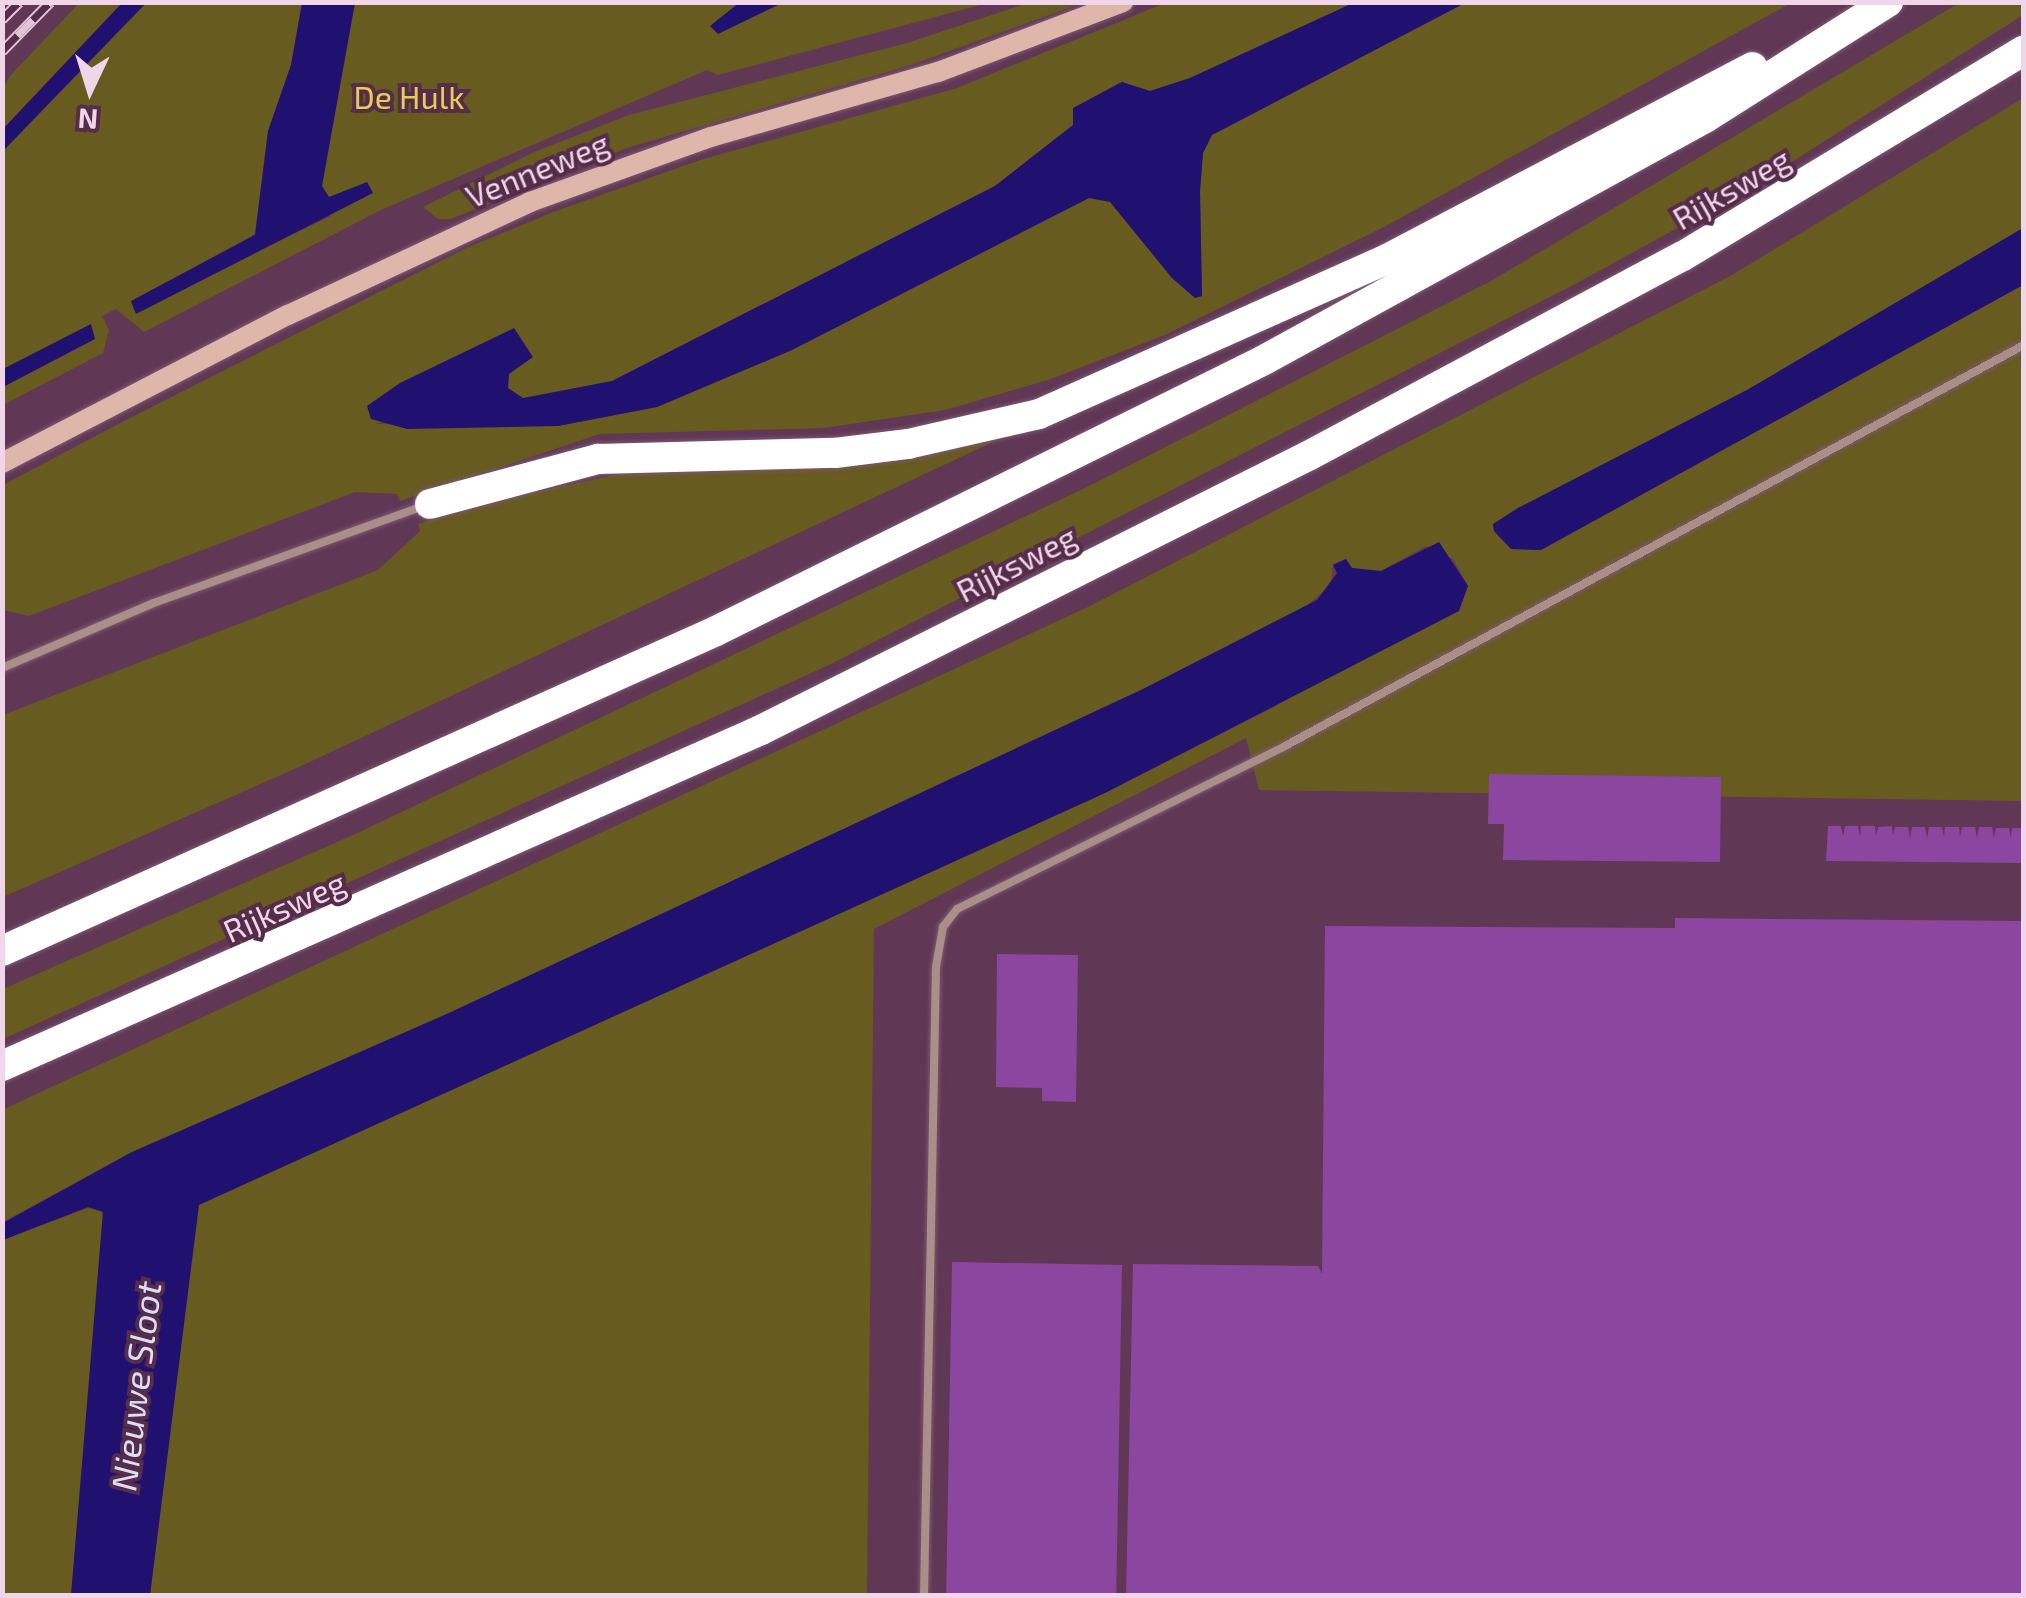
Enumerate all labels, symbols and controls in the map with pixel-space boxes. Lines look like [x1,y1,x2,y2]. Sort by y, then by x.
north arrow [40,40,140,140]
park label: De Hulk [354,77,464,115]
text: N [77,102,99,138]
street label: Venneweg [460,123,614,215]
street label: Rijksweg [1665,139,1797,237]
street label: Rijksweg [950,516,1082,610]
street label: Rijksweg [217,862,351,950]
water label: Nieuwe Sloot [101,1279,169,1493]

